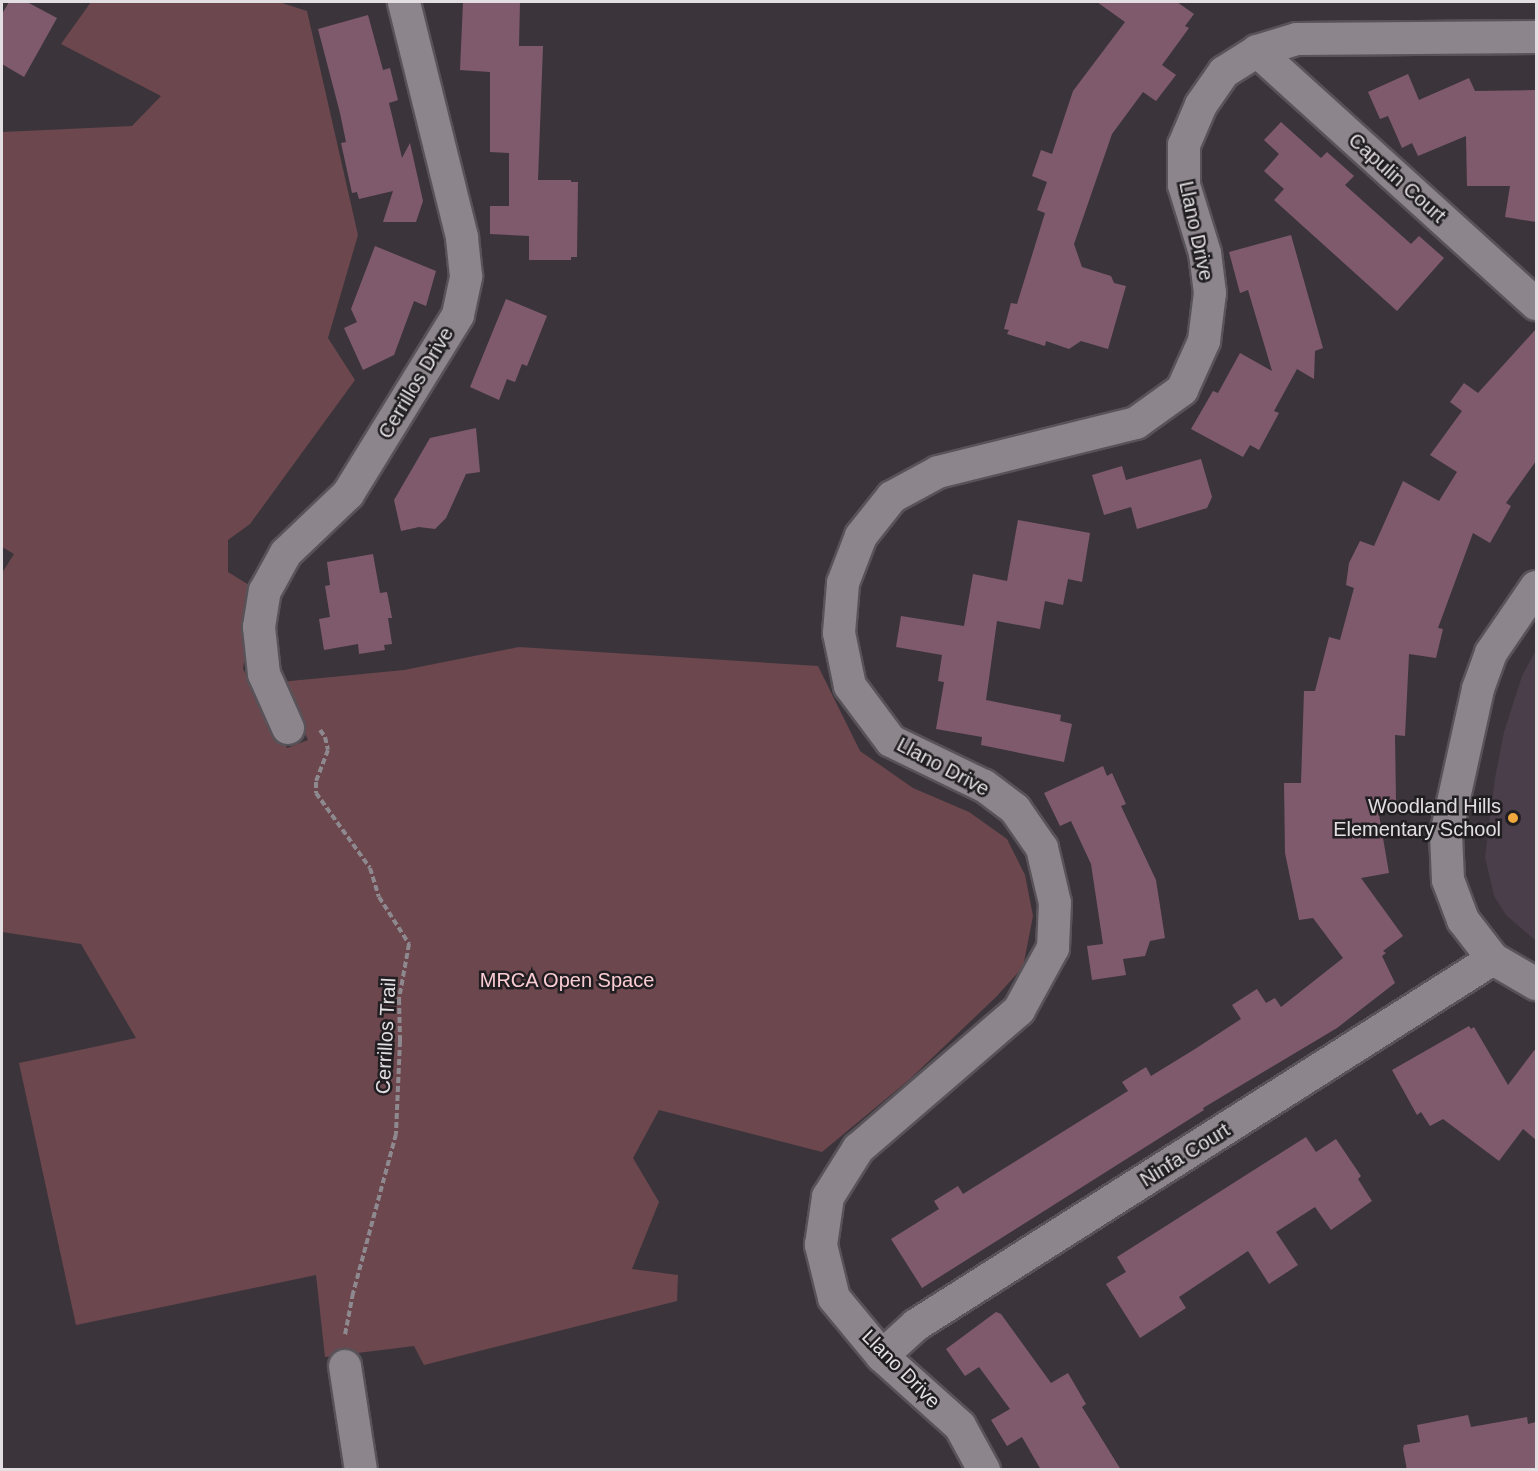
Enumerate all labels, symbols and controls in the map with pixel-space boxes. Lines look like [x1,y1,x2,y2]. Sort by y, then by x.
street label: Capulin Court [1344,128,1450,228]
street label: Llano Drive [1174,179,1218,283]
street label: Cerrillos Drive [373,323,459,443]
street label: Llano Drive [893,733,993,801]
place label: Woodland Hills Elementary School [1333,795,1501,842]
marker: Woodland Hills Elementary School [1506,811,1520,825]
park label: MRCA Open Space [479,968,655,992]
street label: Cerrillos Trail [371,977,401,1095]
street label: Ninfa Court [1136,1118,1234,1192]
street label: Llano Drive [857,1325,945,1413]

